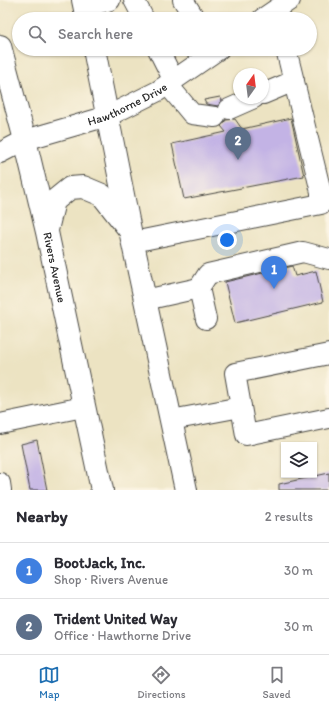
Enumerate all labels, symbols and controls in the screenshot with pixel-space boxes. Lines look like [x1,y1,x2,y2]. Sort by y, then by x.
search box [12,12,317,56]
icon: search [26,23,48,45]
text: Search here [58,25,133,43]
north arrow [233,68,269,104]
street label: Hawthorne Drive [86,80,170,129]
pin: 2 [225,127,251,160]
your location [217,230,237,250]
street label: Rivers Avenue [40,231,69,304]
pin: 1 [261,256,287,289]
map controls [281,442,317,478]
button: layers [281,442,317,478]
text: Nearby [16,506,68,526]
text: 2 results [265,509,313,524]
text: BootJack, Inc. [54,554,145,572]
text: 1 [26,563,32,578]
text: 30 m [284,563,313,578]
text: Shop · Rivers Avenue [54,572,168,587]
text: Trident United Way [54,610,177,628]
text: 2 [26,619,32,634]
text: 30 m [284,619,313,634]
text: Office · Hawthorne Drive [54,628,191,643]
tab: Map [38,664,60,701]
tab: Directions [137,664,186,701]
tab: Saved [262,664,291,701]

